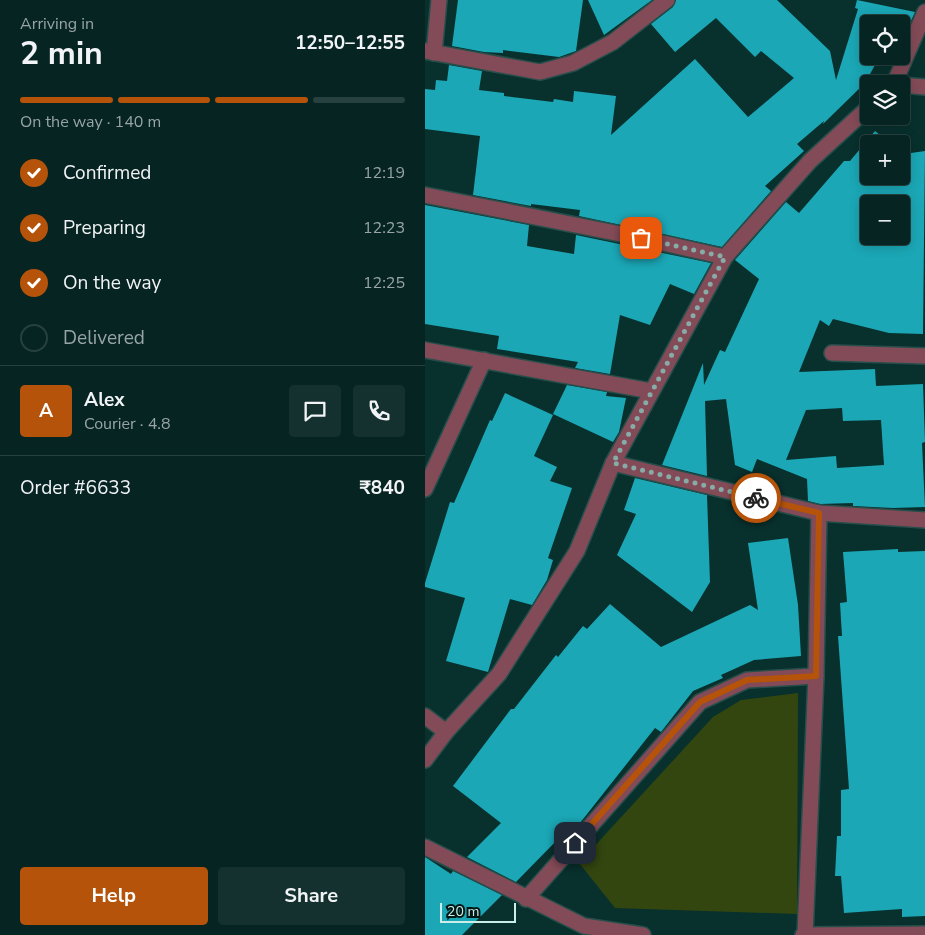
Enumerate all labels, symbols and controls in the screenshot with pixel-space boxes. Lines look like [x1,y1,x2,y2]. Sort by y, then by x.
text: Arriving in [20,13,94,35]
map controls [860,15,910,245]
button: locate [860,15,910,65]
text: 12:50–12:55 [295,30,405,56]
text: 2 min [20,32,103,75]
button: layers [860,75,910,125]
text: On the way · 140 m [20,111,161,133]
button: + [860,135,910,185]
icon: check [20,159,48,187]
text: Confirmed [63,160,151,186]
text: 12:19 [363,162,405,184]
button: − [860,195,910,245]
icon: check [20,214,48,242]
text: Preparing [63,215,146,241]
text: 12:23 [363,217,405,239]
pin [620,217,662,259]
icon: bag [627,224,655,252]
icon: check [20,269,48,297]
text: On the way [63,270,161,296]
text: 12:25 [363,272,405,294]
text: Delivered [63,325,145,351]
button: chat [289,385,341,437]
button: phone [353,385,405,437]
text: Alex [84,387,125,413]
text: A [39,398,53,424]
text: Courier · 4.8 [84,413,170,435]
courier [731,473,781,523]
text: Order #6633 [20,475,131,501]
text: ₹840 [359,475,405,501]
icon: bike [742,484,770,512]
pin [554,822,596,864]
icon: home [561,829,589,857]
button: Help [20,867,208,925]
button: Share [218,867,405,925]
scale bar [440,900,516,923]
text: 20 m [447,902,479,921]

